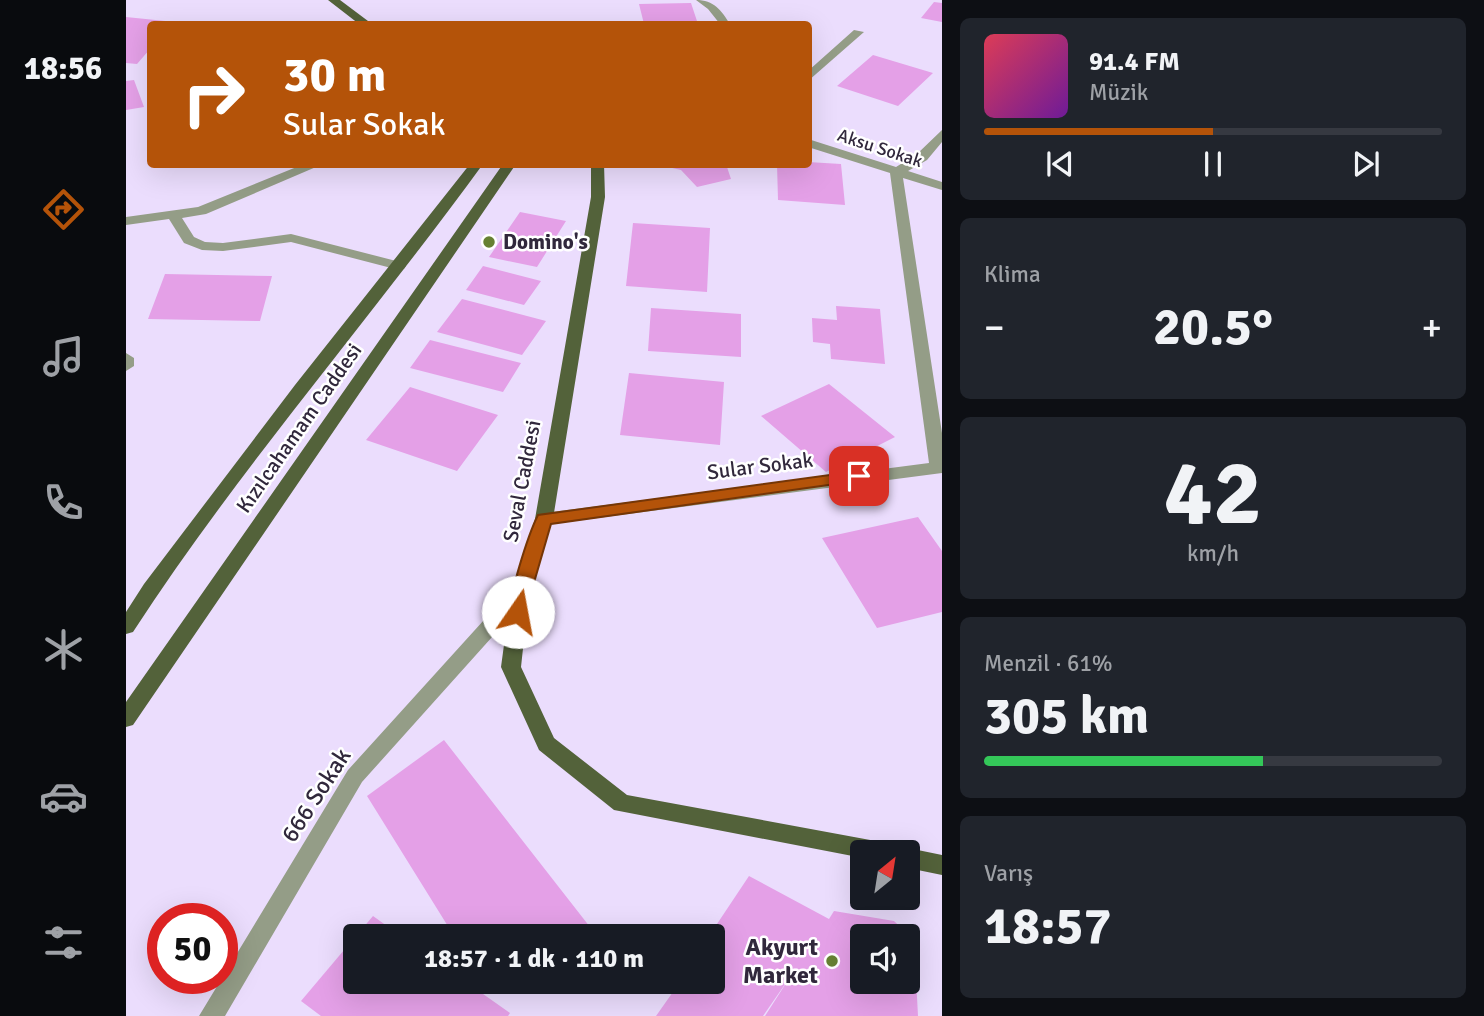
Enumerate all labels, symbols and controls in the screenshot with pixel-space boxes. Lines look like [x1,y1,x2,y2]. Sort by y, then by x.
text: 30 m [283,45,386,105]
text: 91.4 FM [1089,46,1180,78]
text: 18:56 [24,49,102,88]
icon: right [168,49,259,140]
text: Müzik [1089,78,1148,107]
text: Sular Sokak [283,105,446,144]
street label: Aksu Sokak [835,124,925,172]
icon: previous [1041,145,1079,183]
icon: pause [1194,145,1232,183]
icon: next [1347,145,1385,183]
icon: directions [39,185,88,234]
place label: Domino's [503,229,588,255]
marker: Domino's [481,234,497,250]
text: Klima [984,260,1041,289]
text: 20.5° [1153,295,1273,359]
text: − [984,304,1005,351]
text: + [1421,304,1442,351]
icon: music [39,332,88,381]
street label: Kızılcahamam Caddesi [231,338,367,518]
street label: Seval Caddesi [497,418,547,544]
text: 42 [1164,437,1262,550]
pin [829,446,889,506]
street label: Sular Sokak [705,447,815,485]
icon: arrive [840,457,878,495]
icon: phone [39,478,88,527]
text: km/h [1187,539,1239,568]
position arrow [481,575,555,649]
icon: climate [39,625,88,674]
text: Menzil · 61% [984,649,1113,678]
text: 305 km [984,684,1149,748]
street label: 666 Sokak [274,742,358,848]
icon: car [39,772,88,821]
north arrow [850,840,920,910]
map controls [850,840,920,994]
text: Varış [984,859,1033,888]
text: 18:57 [984,894,1112,958]
speed limit sign: 50 [147,903,238,994]
icon: filters [39,918,88,967]
button: sound [850,924,920,994]
place label: Akyurt Market [743,932,818,990]
text: 18:57 · 1 dk · 110 m [424,943,644,975]
marker: Akyurt Market [824,953,840,969]

